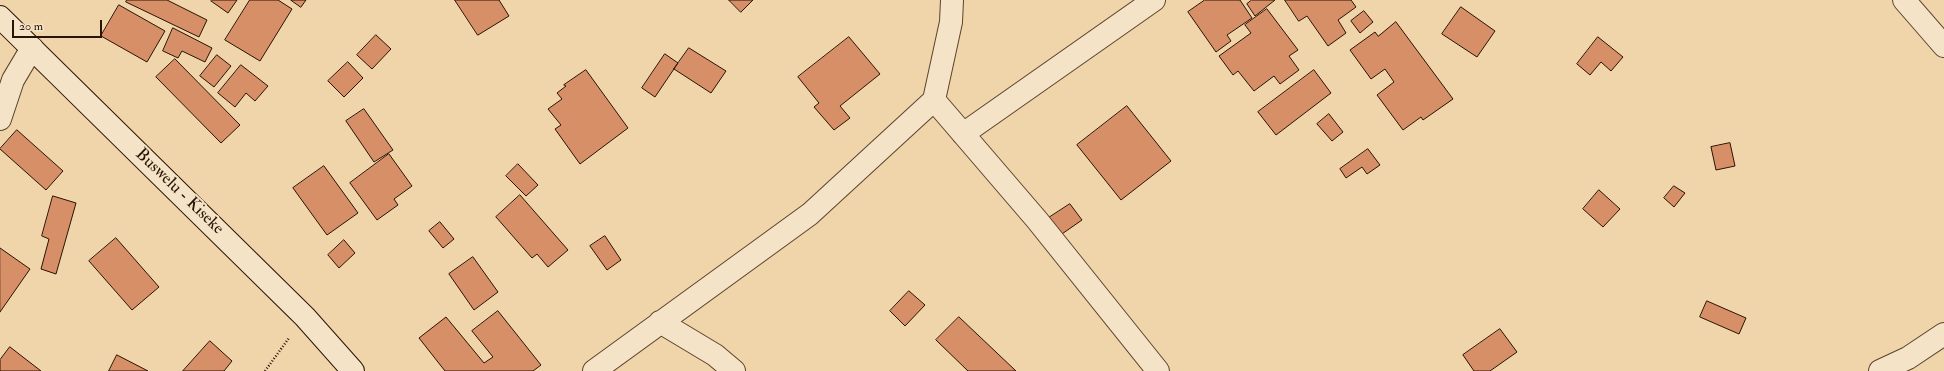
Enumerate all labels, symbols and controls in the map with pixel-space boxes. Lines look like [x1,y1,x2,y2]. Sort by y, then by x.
scale bar [14,12,104,38]
text: 20 m [19,19,43,34]
street label: Buswelu - Kiseke [131,145,227,239]

